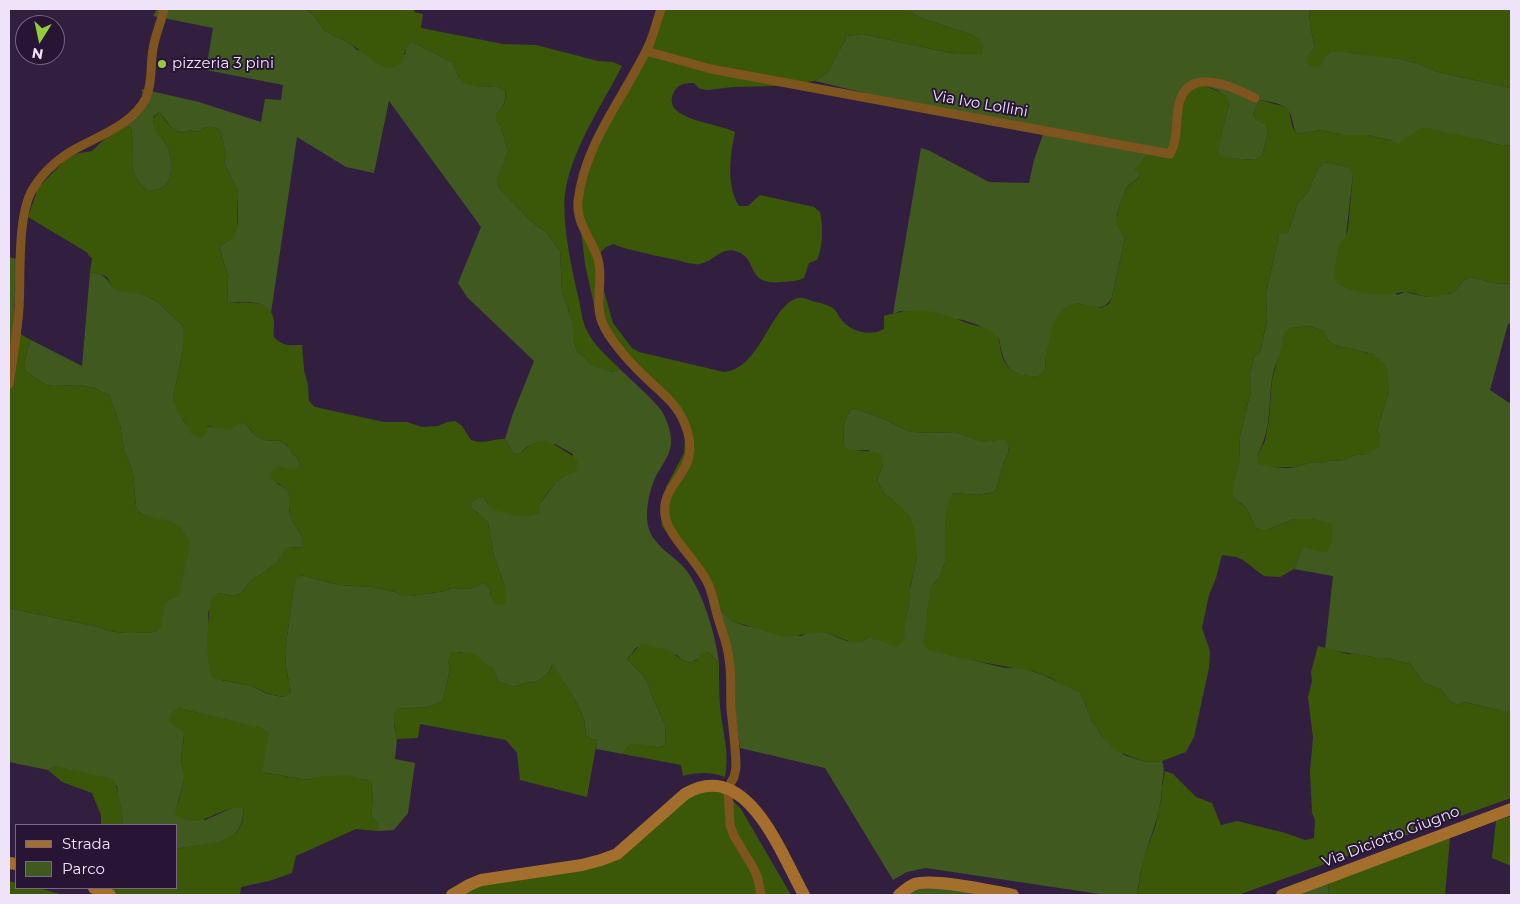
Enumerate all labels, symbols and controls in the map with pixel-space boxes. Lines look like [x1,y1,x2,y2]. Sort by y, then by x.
north arrow [15,15,65,65]
text: N [30,44,45,64]
place label: pizzeria 3 pini [172,55,274,73]
marker: pizzeria 3 pini [156,58,168,70]
street label: Via Ivo Lollini [931,87,1029,121]
street label: Via Diciotto Giugno [1320,802,1462,872]
legend [15,824,178,889]
text: Strada [62,834,111,853]
text: Parco [62,859,105,878]

